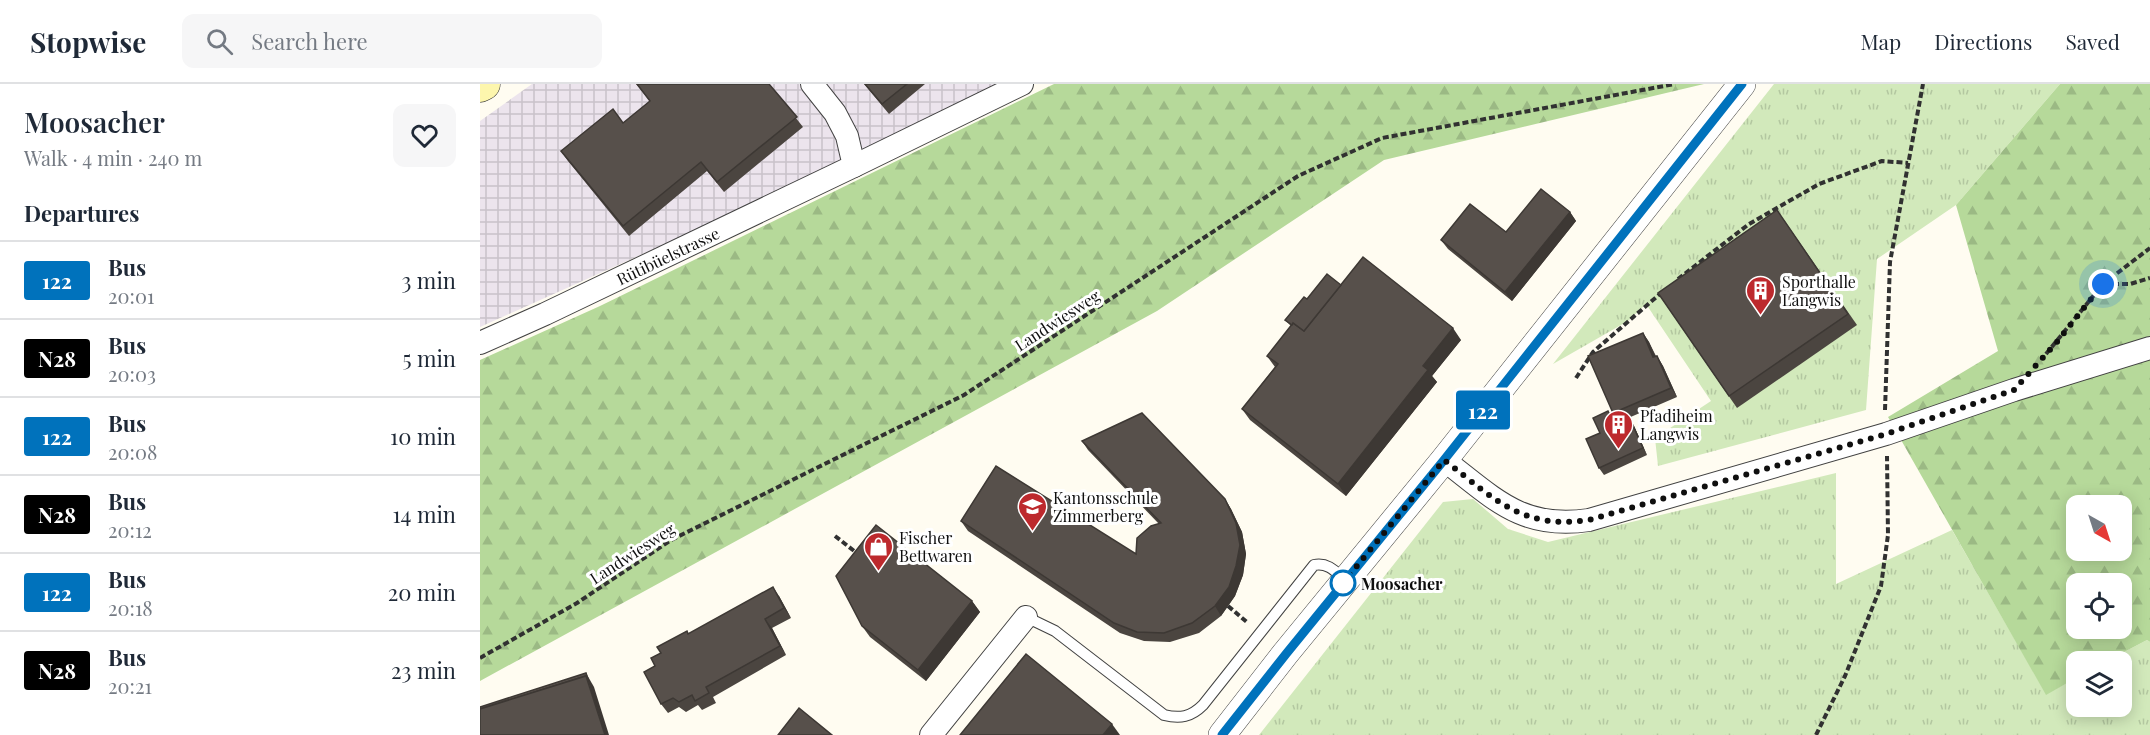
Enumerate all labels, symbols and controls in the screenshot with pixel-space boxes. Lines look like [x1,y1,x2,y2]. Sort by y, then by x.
search box [182,14,602,68]
text: Stopwise [30,23,146,60]
icon: search [203,25,236,58]
text: Search here [251,26,368,56]
text: Map [1860,27,1901,55]
text: Directions [1934,27,2032,55]
text: Saved [2065,27,2120,55]
text: Moosacher [24,103,165,140]
button: heart [393,104,456,167]
text: Walk · 4 min · 240 m [24,144,202,171]
text: Departures [24,198,139,228]
street label: Rütibüelstrasse [613,222,722,289]
text: Bus [108,252,146,282]
text: 3 min [401,265,456,295]
text: 122 [42,266,72,294]
your location [2088,269,2118,299]
place label: Sporthalle Langwis [1782,271,1856,310]
building icon: Sporthalle Langwis [1745,274,1777,316]
text: 20:01 [108,282,154,309]
street label: Landwiesweg [1011,284,1104,355]
text: Bus [108,330,146,360]
text: 5 min [403,343,456,373]
text: N28 [38,344,76,372]
text: 20:03 [108,360,156,387]
line badge: 122 [1448,390,1518,430]
text: 122 [1468,396,1498,424]
place label: Pfadiheim Langwis [1640,405,1713,444]
text: Bus [108,408,146,438]
building icon: Pfadiheim Langwis [1603,408,1635,450]
text: 10 min [390,421,456,451]
text: 122 [42,422,72,450]
text: 20:08 [108,438,157,465]
text: Bus [108,486,146,516]
place label: Kantonsschule Zimmerberg [1053,487,1158,526]
school or university icon: Kantonsschule Zimmerberg [1016,490,1048,532]
north arrow [2066,495,2132,561]
map controls [2066,495,2132,717]
text: 14 min [392,499,456,529]
text: N28 [38,500,76,528]
text: 20:12 [108,516,152,543]
street label: Landwiesweg [586,517,679,588]
place label: Fischer Bettwaren [899,527,973,566]
shop icon: Fischer Bettwaren [862,530,894,572]
text: Bus [108,564,146,594]
marker: Moosacher [1330,570,1356,596]
place label: Moosacher [1361,573,1443,594]
button: locate [2066,573,2132,639]
text: 20 min [388,577,456,607]
text: 122 [42,578,72,606]
text: 20:18 [108,594,153,621]
text: Bus [108,642,146,672]
button: layers [2066,651,2132,717]
text: 23 min [391,655,456,685]
text: N28 [38,656,76,684]
text: 20:21 [108,672,152,699]

